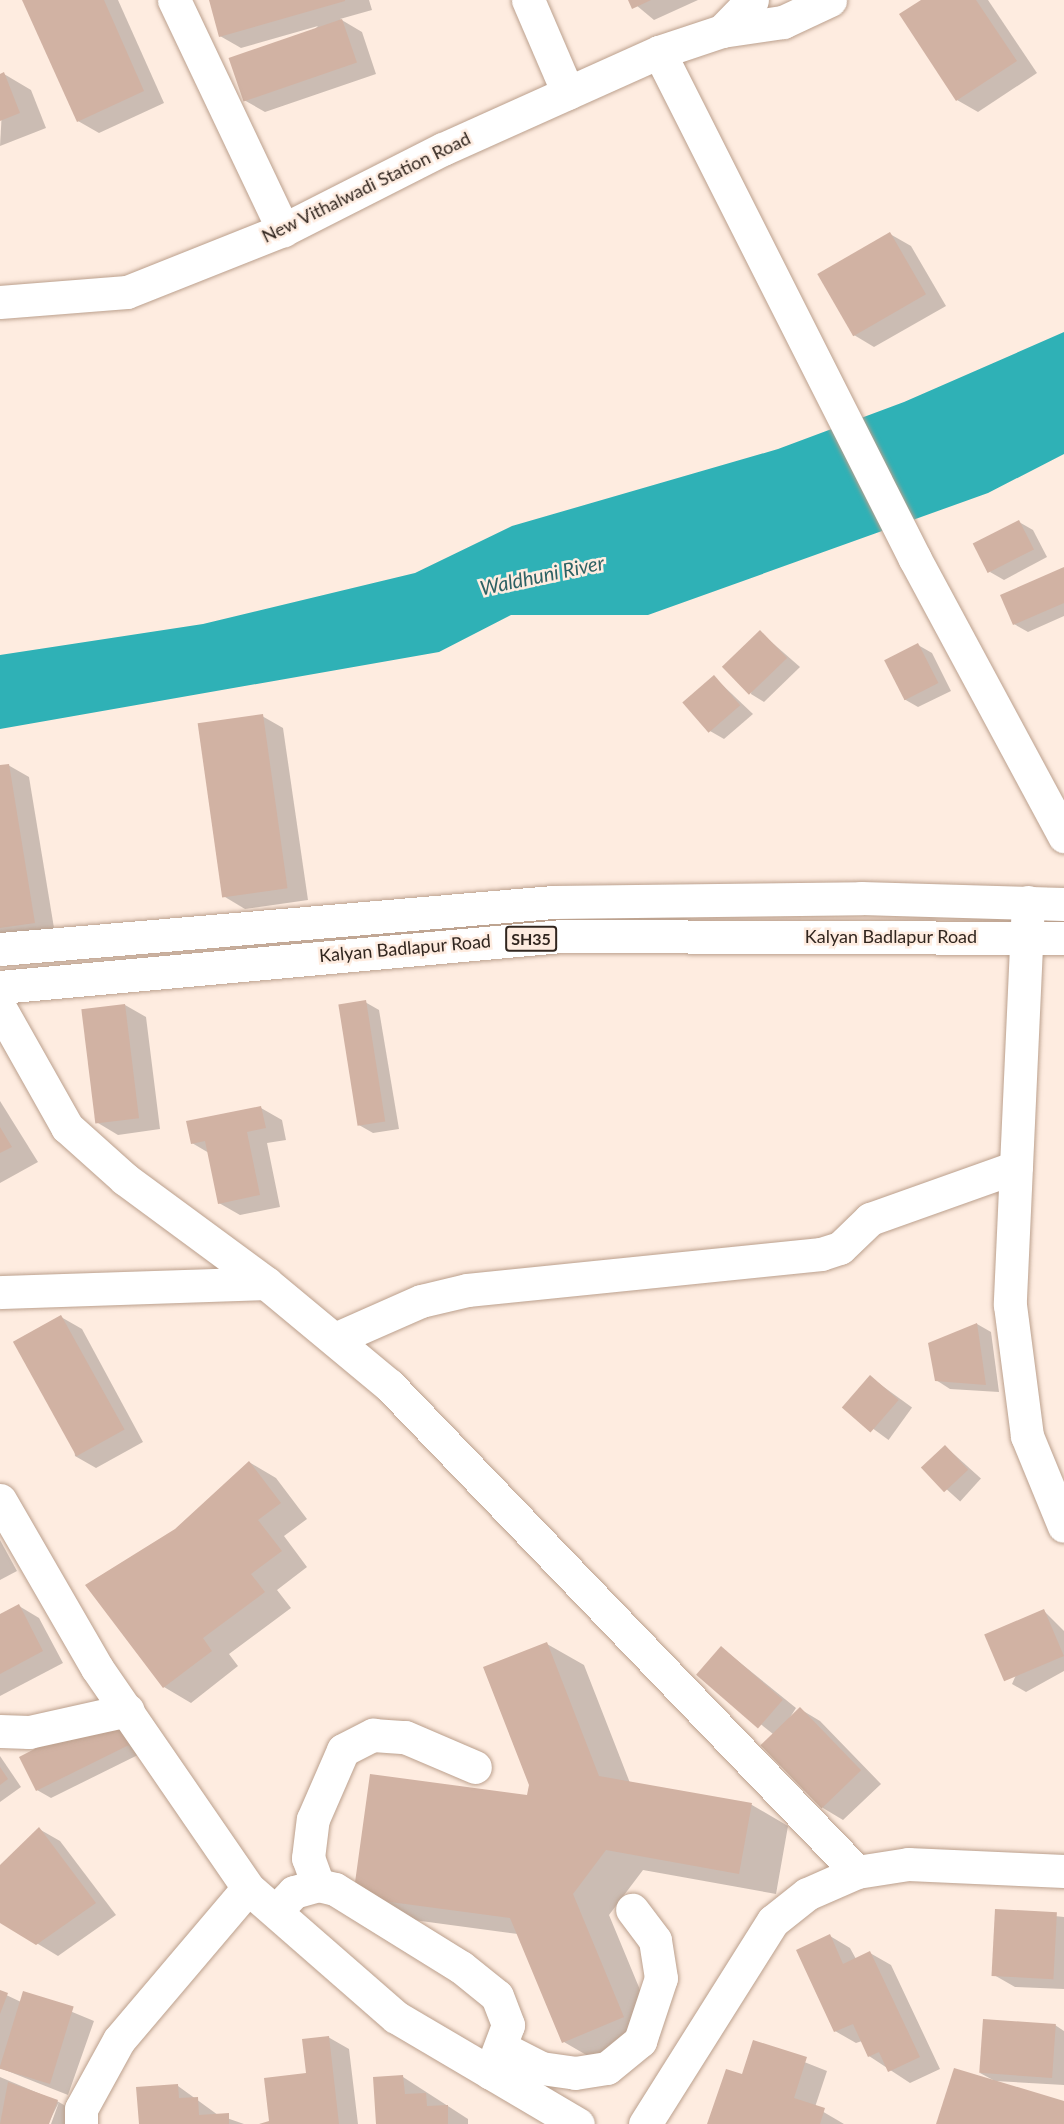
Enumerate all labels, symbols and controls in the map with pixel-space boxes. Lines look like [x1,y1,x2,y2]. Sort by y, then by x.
street label: New Vithalwadi Station Road [258,127,474,247]
water label: Waldhuni River [478,550,606,600]
street label: Kalyan Badlapur Road [805,925,977,947]
road number: SH35 [504,926,558,952]
street label: Kalyan Badlapur Road [318,930,492,966]

